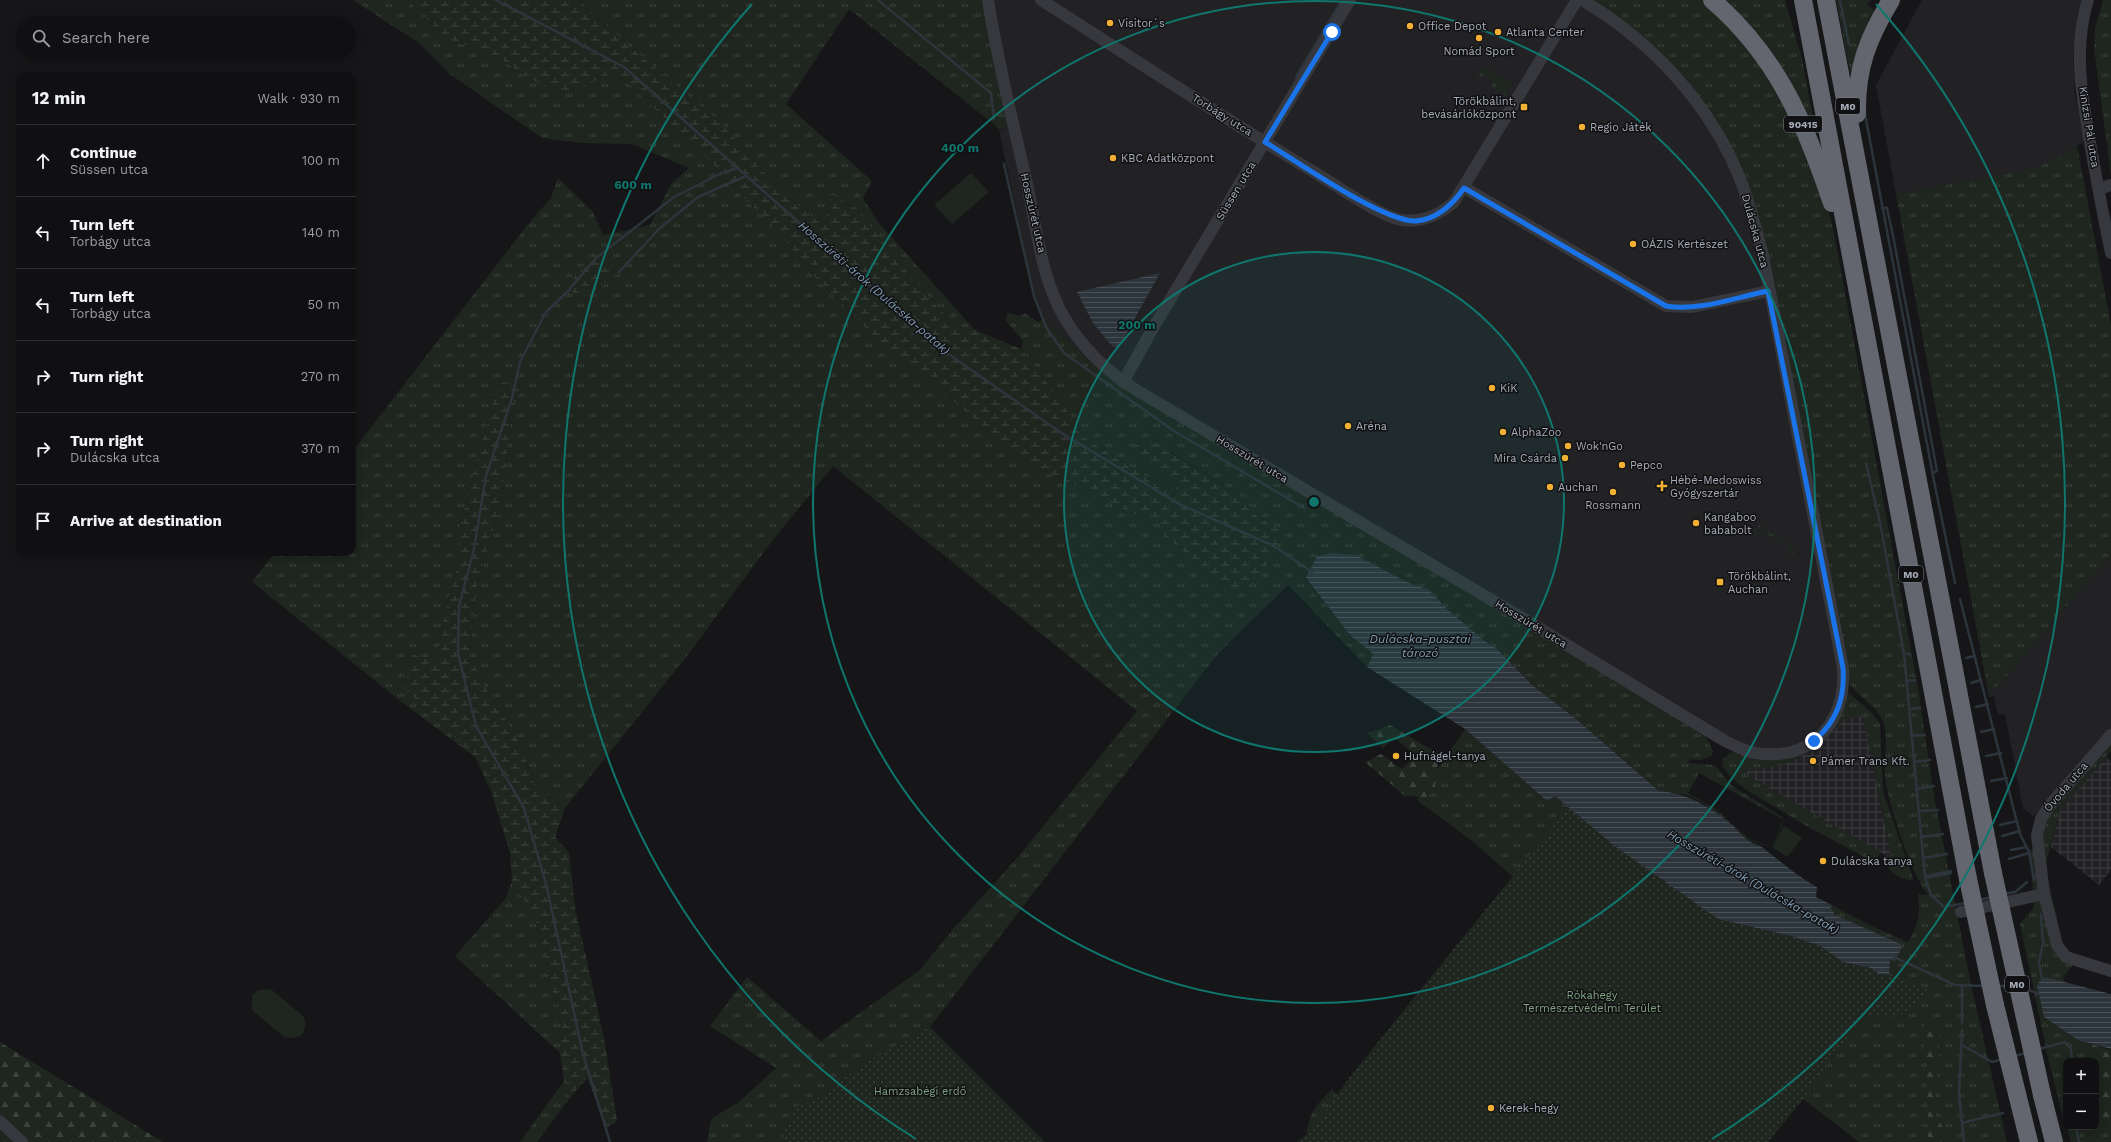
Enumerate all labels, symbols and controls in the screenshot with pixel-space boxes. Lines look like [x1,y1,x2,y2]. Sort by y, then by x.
search box [16,16,356,60]
place label: Visitor´s [1118,17,1165,30]
marker: Visitor´s [1105,18,1115,28]
place label: Office Depot [1418,20,1487,33]
marker: Office Depot [1405,21,1415,31]
route start [1323,23,1341,41]
place label: Atlanta Center [1506,26,1585,39]
icon: search [30,27,52,49]
marker: Atlanta Center [1493,27,1503,37]
text: Search here [62,29,150,47]
marker: Nomád Sport [1474,33,1484,43]
place label: Nomád Sport [1443,45,1515,58]
street label: Kinizsi Pál utca [2076,86,2102,168]
text: 12 min [32,88,86,108]
text: Walk · 930 m [258,91,340,106]
street label: Torbágy utca [1190,91,1254,139]
place label: Törökbálint, bevásárlóközpont [1421,95,1516,121]
road number: M0 [1836,98,1860,114]
marker: Törökbálint, bevásárlóközpont [1519,102,1529,112]
road number: 90415 [1784,116,1822,132]
place label: Regio Játék [1590,121,1652,134]
marker: Regio Játék [1577,122,1587,132]
text: 400 m [941,141,979,155]
text: Continue [70,144,137,162]
icon: ahead [32,150,54,172]
place label: KBC Adatközpont [1121,152,1215,165]
text: 100 m [302,153,340,168]
marker: KBC Adatközpont [1108,153,1118,163]
street label: Süssen utca [1213,159,1259,223]
text: Süssen utca [70,162,148,177]
street label: Hosszúrét utca [1018,172,1048,254]
text: 600 m [614,178,652,192]
street label: Dulácska utca [1739,193,1771,269]
text: Turn left [70,216,134,234]
water label: Hosszúréti-árok (Dulácska-patak) [795,218,953,358]
icon: left [32,222,54,244]
text: 140 m [302,225,340,240]
text: Torbágy utca [70,234,151,249]
place label: OÁZIS Kertészet [1641,237,1728,251]
marker: OÁZIS Kertészet [1628,239,1638,249]
text: Turn left [70,288,134,306]
icon: left [32,294,54,316]
text: 50 m [308,297,340,312]
text: Torbágy utca [70,306,151,321]
text: 200 m [1118,318,1156,332]
icon: right [32,366,54,388]
text: Turn right [70,368,143,386]
text: 270 m [301,369,340,384]
place label: KiK [1500,382,1517,395]
marker: KiK [1487,383,1497,393]
place label: Aréna [1356,420,1387,433]
marker: Aréna [1343,421,1353,431]
place label: AlphaZoo [1511,426,1561,439]
marker: AlphaZoo [1498,427,1508,437]
text: Turn right [70,432,143,450]
street label: Hosszúrét utca [1214,432,1290,486]
icon: right [32,438,54,460]
place label: Wok'nGo [1576,440,1623,453]
text: 370 m [301,441,340,456]
marker: Wok'nGo [1563,441,1573,451]
text: Dulácska utca [70,450,160,465]
place label: Míra Csárda [1494,452,1557,465]
marker: Míra Csárda [1560,453,1570,463]
place label: Pepco [1630,459,1663,472]
marker: Pepco [1617,460,1627,470]
place label: Hébé-Medoswiss Gyógyszertár [1670,474,1762,500]
place label: Auchan [1558,481,1598,494]
marker: Hébé-Medoswiss Gyógyszertár [1657,481,1667,491]
marker: Auchan [1545,482,1555,492]
marker: Rossmann [1608,487,1618,497]
centre of rings [1307,495,1321,509]
place label: Rossmann [1585,499,1641,512]
icon: arrive [32,510,54,532]
place label: Kangaboo bababolt [1704,511,1756,537]
text: Arrive at destination [70,512,222,530]
marker: Kangaboo bababolt [1691,518,1701,528]
road number: M0 [1899,566,1923,582]
place label: Törökbálint, Auchan [1728,570,1791,596]
marker: Törökbálint, Auchan [1715,577,1725,587]
street label: Hosszúrét utca [1493,597,1569,651]
water label: Dulácska-pusztai tározó [1370,632,1471,660]
route end [1805,732,1823,750]
place label: Hufnágel-tanya [1404,750,1486,763]
marker: Hufnágel-tanya [1391,751,1401,761]
place label: Pámer Trans Kft. [1821,755,1910,768]
marker: Pámer Trans Kft. [1808,756,1818,766]
street label: Óvoda utca [2041,759,2091,815]
water label: Hosszúréti-árok (Dulácska-patak) [1665,827,1841,937]
place label: Dulácska tanya [1831,855,1912,868]
marker: Dulácska tanya [1818,856,1828,866]
road number: M0 [2005,976,2029,992]
park label: Rókahegy Természetvédelmi Terület [1523,989,1661,1015]
map controls [2063,1058,2099,1130]
button: + [2063,1058,2099,1094]
park label: Hamzsabégi erdő [874,1085,966,1098]
button: − [2063,1094,2099,1130]
place label: Kerek-hegy [1499,1102,1559,1115]
marker: Kerek-hegy [1486,1103,1496,1113]

